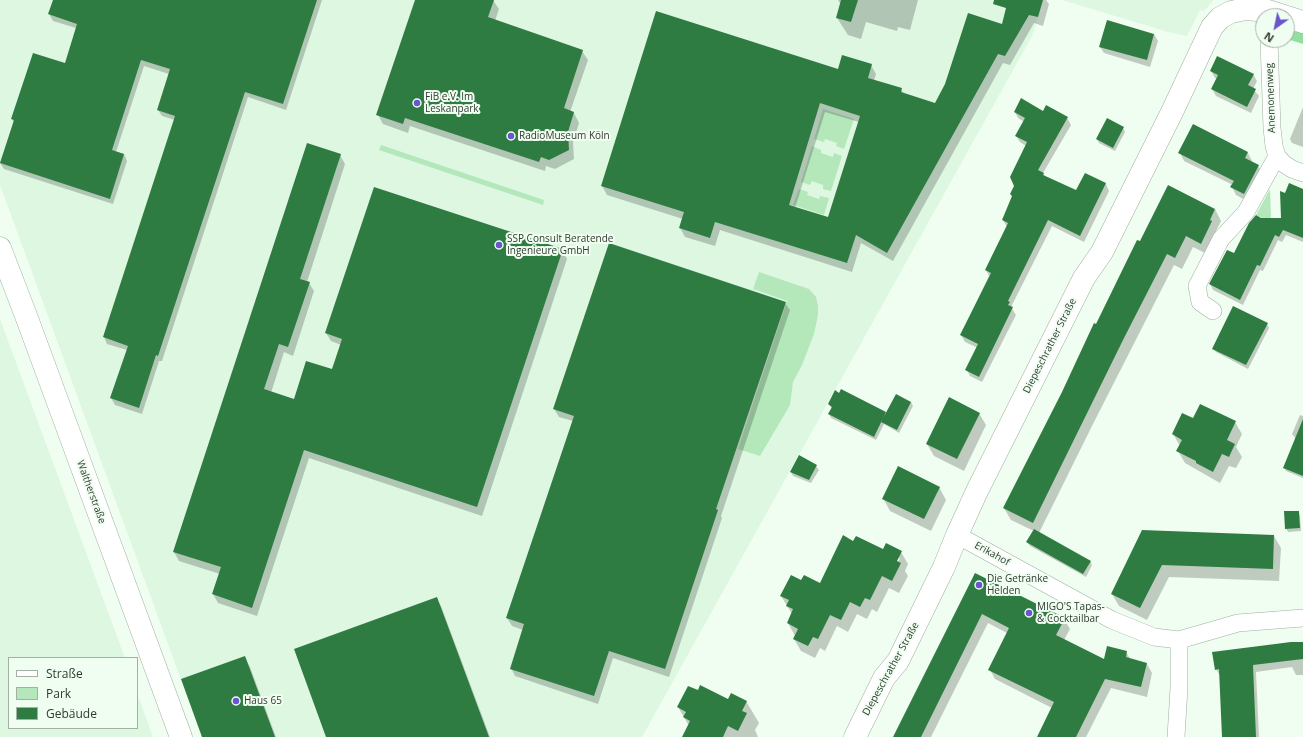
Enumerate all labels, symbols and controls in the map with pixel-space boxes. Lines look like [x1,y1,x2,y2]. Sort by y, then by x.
north arrow [1255,8,1295,48]
text: N [1261,29,1277,46]
street label: Anemonenweg [1264,63,1278,133]
place label: FiB e.V. Im Leskanpark [425,91,479,114]
marker: FiB e.V. Im Leskanpark [412,98,422,108]
place label: RadioMuseum Köln [519,130,610,142]
marker: RadioMuseum Köln [506,131,516,141]
place label: SSP Consult Beratende Ingenieure GmbH [507,233,613,256]
marker: SSP Consult Beratende Ingenieure GmbH [494,240,504,250]
street label: Diepeschrather Straße [1021,297,1079,395]
street label: Waltherstraße [74,459,108,525]
street label: Erikahof [972,539,1012,569]
place label: Die Getränke Helden [987,573,1048,596]
marker: Die Getränke Helden [974,580,984,590]
place label: MIGO'S Tapas- & Cocktailbar [1037,601,1105,624]
marker: MIGO'S Tapas- & Cocktailbar [1024,608,1034,618]
street label: Diepeschrather Straße [860,620,922,718]
legend [8,657,138,729]
text: Straße [46,665,83,682]
text: Park [46,685,71,702]
place label: Haus 65 [244,695,282,707]
marker: Haus 65 [231,696,241,706]
text: Gebäude [46,705,97,722]

